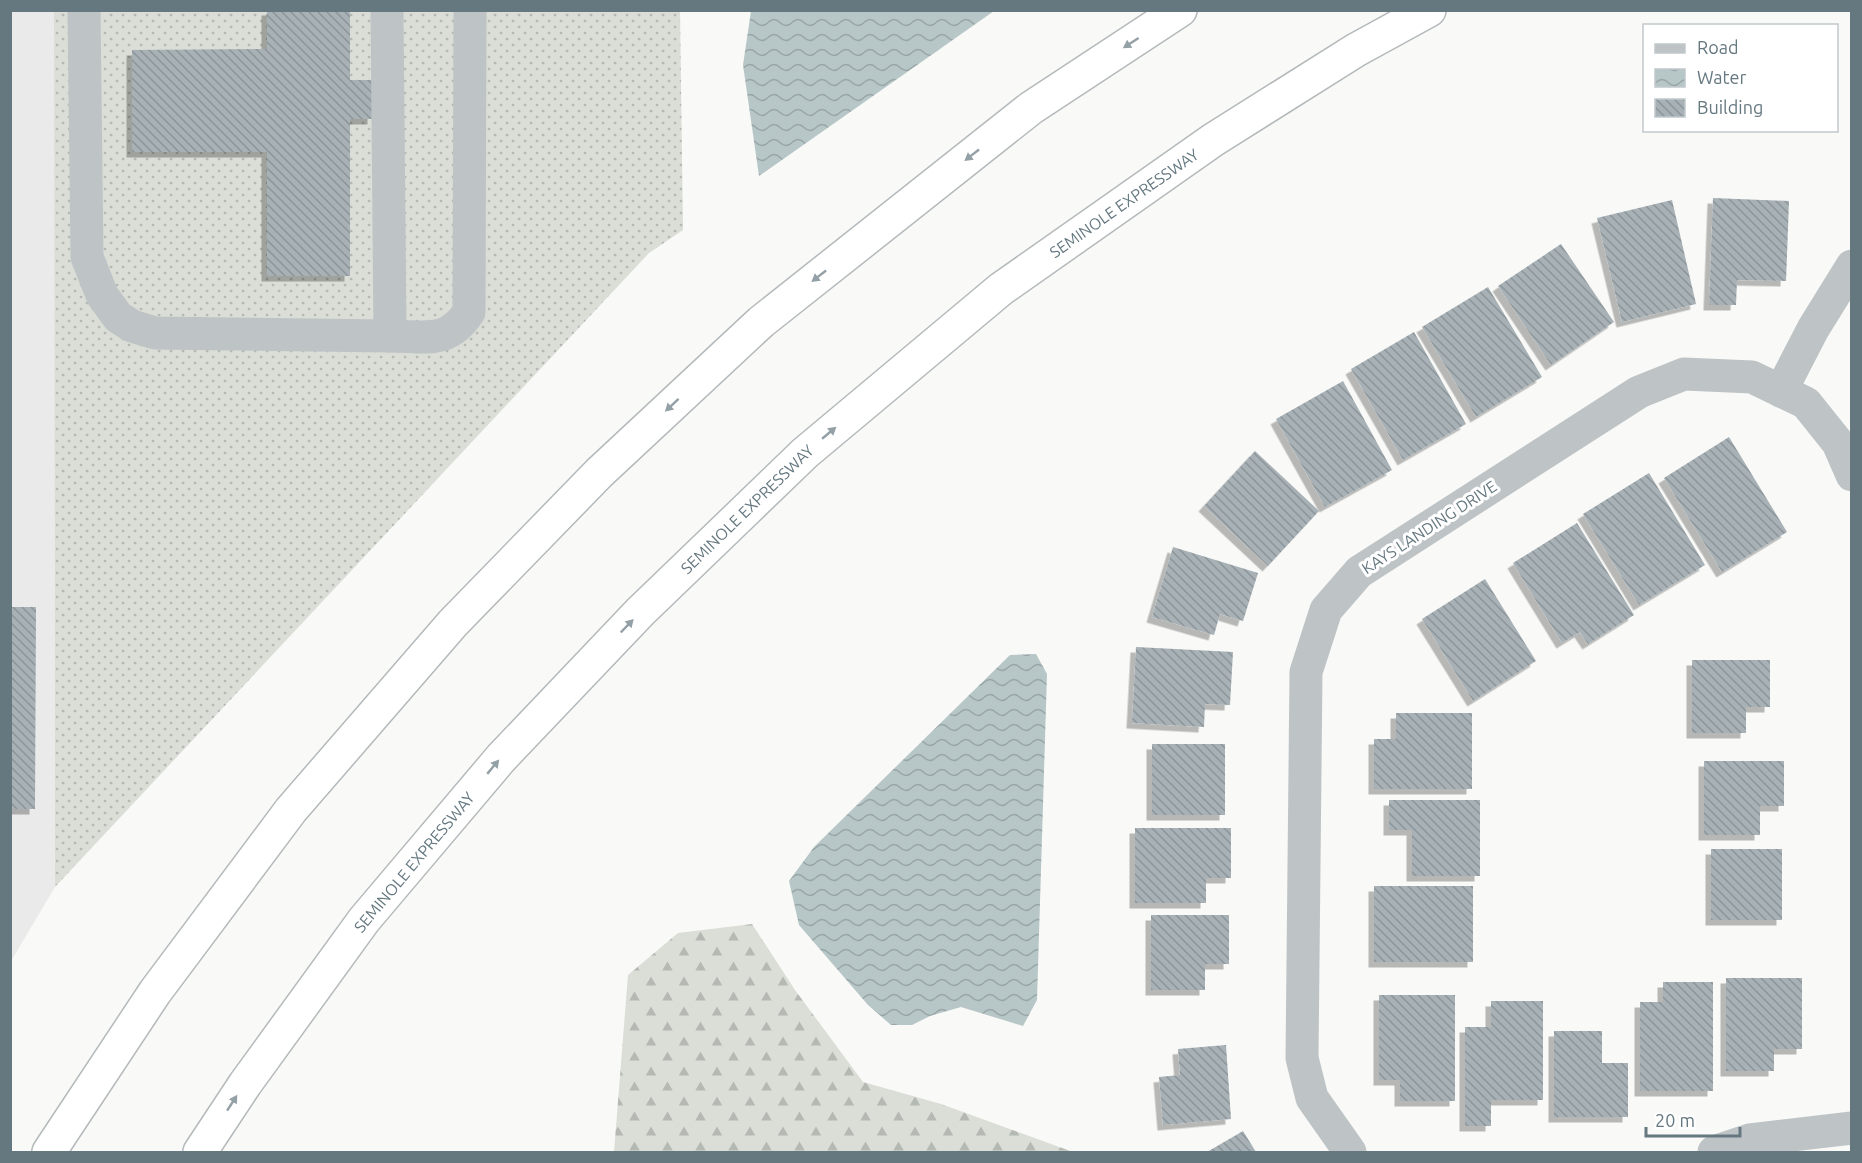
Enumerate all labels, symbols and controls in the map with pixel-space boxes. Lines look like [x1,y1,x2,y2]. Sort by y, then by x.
legend [1643,24,1838,132]
one-way arrow [1123,37,1139,48]
text: Road [1697,37,1739,57]
text: Water [1697,67,1747,87]
text: Building [1697,97,1763,117]
street label: SEMINOLE EXPRESSWAY [1046,144,1202,261]
one-way arrow [964,149,979,161]
one-way arrow [811,270,827,283]
one-way arrow [665,398,680,412]
one-way arrow [821,427,836,440]
street label: SEMINOLE EXPRESSWAY [677,440,818,577]
street label: KAYS LANDING DRIVE [1358,477,1500,577]
one-way arrow [620,619,634,633]
one-way arrow [486,760,499,775]
street label: SEMINOLE EXPRESSWAY [350,788,478,936]
one-way arrow [226,1096,238,1112]
scale bar [1646,1100,1740,1138]
text: 20 m [1655,1110,1695,1130]

